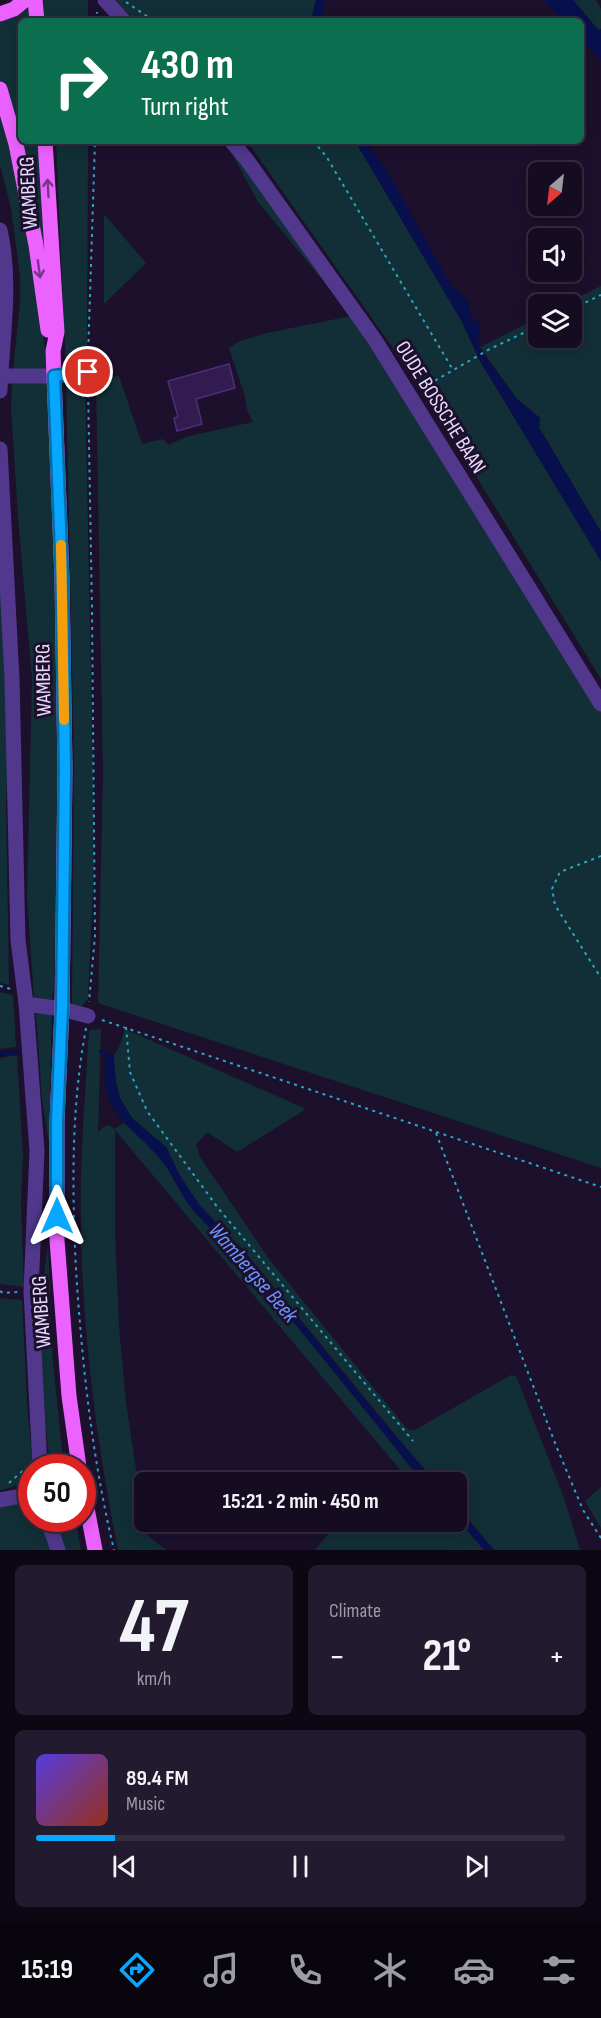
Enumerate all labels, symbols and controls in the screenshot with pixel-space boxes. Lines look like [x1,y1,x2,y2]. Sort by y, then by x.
text: 430 m [141,40,234,91]
icon: right [42,42,120,120]
text: Turn right [141,91,228,123]
street label: WAMBERG [14,156,43,230]
north arrow [528,162,582,216]
map controls [528,162,582,348]
one-way arrow [43,178,54,198]
button: sound [528,228,582,282]
one-way arrow [34,258,45,278]
button: layers [528,294,582,348]
street label: OUDE BOSSCHE BAAN [390,336,491,478]
pin [62,346,113,397]
icon: arrive [71,355,104,388]
street label: WAMBERG [30,643,57,717]
position arrow [25,1184,89,1248]
water label: Wambergse Beek [202,1218,304,1329]
street label: WAMBERG [26,1275,57,1349]
speed limit sign: 50 [18,1454,96,1532]
text: 15:21 · 2 min · 450 m [222,1488,379,1515]
text: 47 [119,1581,189,1674]
text: Climate [329,1599,381,1623]
text: 21° [423,1629,471,1684]
text: − [329,1637,345,1677]
text: + [549,1637,565,1677]
text: km/h [137,1667,171,1691]
text: 89.4 FM [126,1765,188,1792]
text: Music [126,1792,165,1816]
icon: previous [108,1850,141,1883]
icon: pause [284,1850,317,1883]
icon: next [460,1850,493,1883]
icon: directions [116,1949,158,1991]
icon: music [200,1949,242,1991]
icon: phone [284,1949,326,1991]
icon: climate [369,1949,411,1991]
icon: car [453,1949,495,1991]
icon: filters [538,1949,580,1991]
text: 15:19 [21,1954,73,1986]

